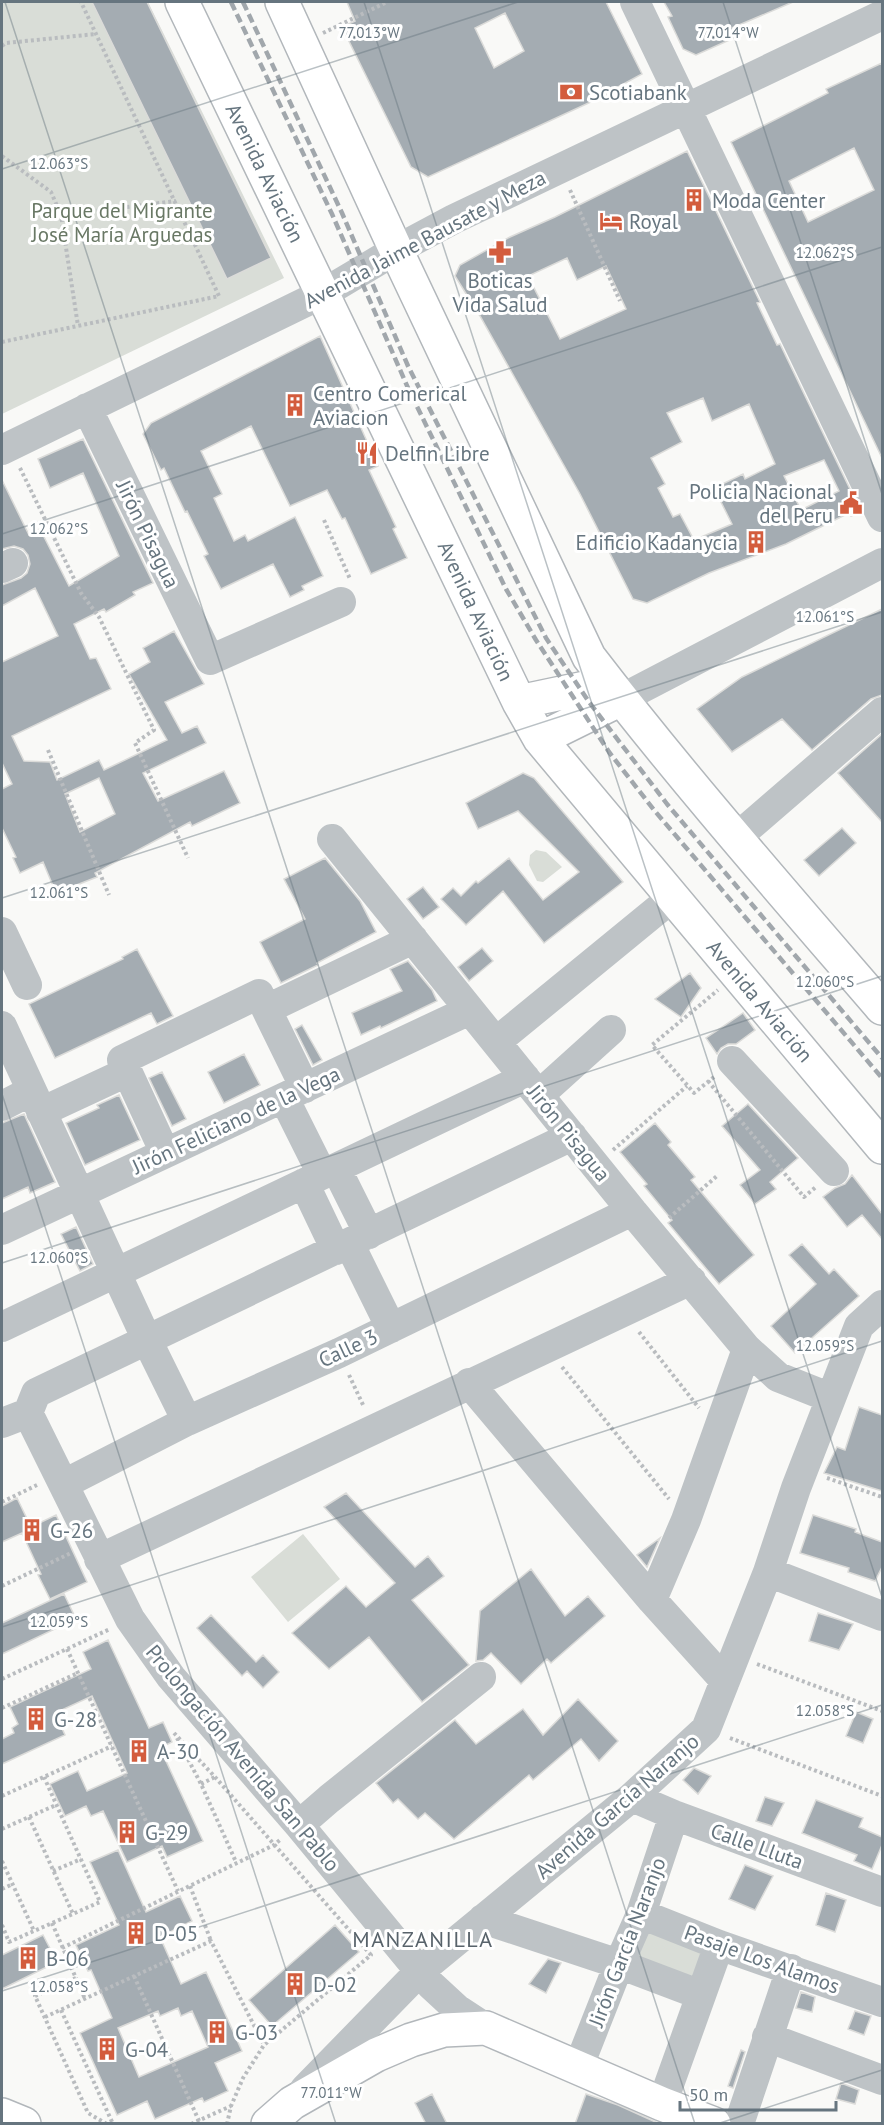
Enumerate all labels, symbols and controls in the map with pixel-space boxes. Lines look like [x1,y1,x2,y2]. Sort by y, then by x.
text: 77.013°W [338,23,400,42]
text: 77.014°W [697,23,759,42]
bank icon: Scotiabank [558,79,584,105]
place label: Scotiabank [589,79,687,106]
street label: Avenida Aviación [220,99,310,247]
text: 12.063°S [30,154,88,173]
street label: Avenida Jaime Bausate y Meza [300,164,550,314]
building icon: Moda Center [681,187,707,213]
place label: Moda Center [712,187,825,214]
park label: Parque del Migrante José María Arguedas [31,197,213,248]
hotel icon: Royal [598,208,624,234]
place label: Royal [629,208,678,235]
pharmacy icon: Boticas Vida Salud [487,239,513,265]
text: 12.062°S [796,243,854,262]
place label: Boticas Vida Salud [451,267,548,318]
place label: Centro Comerical Aviacion [313,380,467,431]
building icon: Centro Comerical Aviacion [282,392,308,418]
restaurant icon: Delfin Libre [354,440,380,466]
place label: Delfin Libre [385,440,490,467]
street label: Jirón Pisagua [110,475,186,592]
place label: Policia Nacional del Peru [689,478,833,529]
public building icon: Policia Nacional del Peru [838,490,864,516]
text: 12.062°S [30,519,88,538]
place label: Edificio Kadanycia [576,529,738,556]
building icon: Edificio Kadanycia [743,529,769,555]
street label: Avenida Aviación [432,537,520,685]
text: 12.061°S [796,607,854,626]
text: 12.061°S [30,883,88,902]
street label: Avenida Aviación [701,934,819,1068]
text: 12.060°S [796,972,854,991]
street label: Jirón Feliciano de la Vega [127,1060,344,1180]
street label: Jirón Pisagua [521,1078,616,1187]
text: 12.060°S [30,1248,88,1267]
street label: Calle 3 [314,1323,382,1373]
text: 12.059°S [796,1336,854,1355]
building icon: G-26 [19,1517,45,1543]
place label: G-26 [50,1517,93,1544]
text: 12.059°S [30,1612,88,1631]
street label: Prolongación Avenida San Pablo [140,1639,346,1877]
text: 12.058°S [796,1701,854,1720]
building icon: G-28 [23,1706,49,1732]
place label: G-28 [54,1706,97,1733]
street label: Avenida García Naranjo [529,1727,705,1885]
building icon: A-30 [126,1738,152,1764]
place label: A-30 [157,1738,199,1765]
street label: Calle Lluta [707,1817,807,1875]
building icon: G-29 [114,1819,140,1845]
place label: G-29 [145,1819,188,1846]
street label: Jirón García Naranjo [582,1854,672,2031]
street label: Pasaje Los Alamos [681,1918,843,2000]
building icon: D-05 [123,1920,149,1946]
place label: D-05 [154,1920,198,1947]
district label: MANZANILLA [352,1925,494,1953]
building icon: B-06 [15,1945,41,1971]
place label: B-06 [46,1945,89,1972]
building icon: D-02 [282,1971,308,1997]
place label: D-02 [313,1971,357,1998]
text: 12.058°S [30,1977,88,1996]
building icon: G-03 [204,2019,230,2045]
place label: G-03 [235,2019,278,2046]
building icon: G-04 [94,2036,120,2062]
place label: G-04 [125,2036,168,2063]
scale bar [680,2074,836,2112]
text: 77.011°W [300,2083,362,2102]
text: 50 m [689,2083,728,2106]

